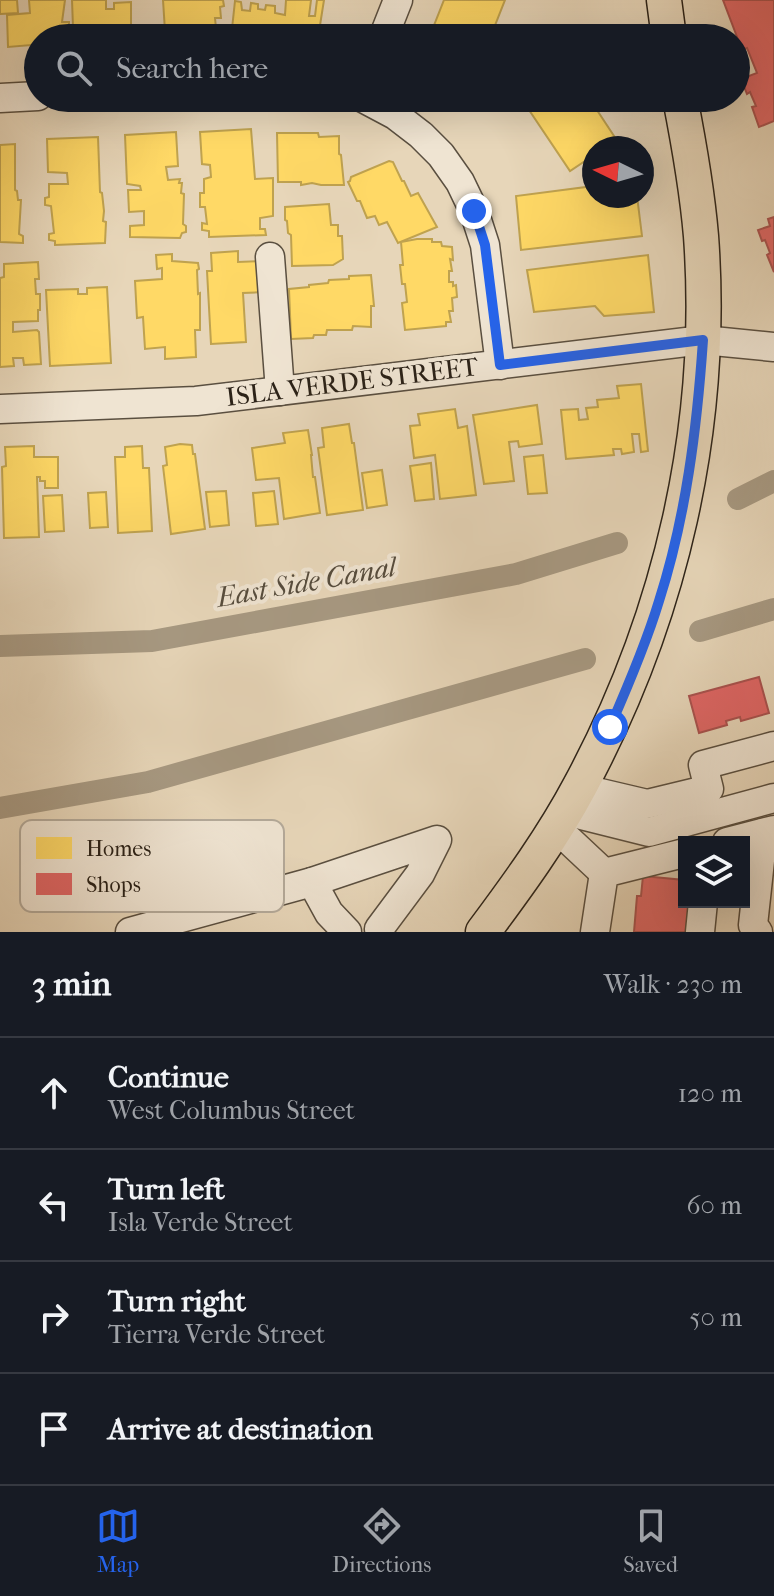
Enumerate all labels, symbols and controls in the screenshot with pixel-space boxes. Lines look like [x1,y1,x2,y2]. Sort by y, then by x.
search box [24,24,750,112]
icon: search [52,46,96,90]
text: Search here [116,51,268,86]
north arrow [582,136,654,208]
route end [456,193,492,229]
street label: ISLA VERDE STREET [224,351,480,413]
water label: East Side Canal [212,549,401,614]
route start [592,709,628,745]
legend [20,820,284,912]
text: Homes [86,836,151,862]
map controls [678,836,750,908]
button: layers [678,836,750,908]
text: Shops [86,872,141,898]
text: 3 min [32,964,111,1004]
text: Walk · 230 m [604,969,742,1000]
text: Continue [108,1060,229,1095]
icon: ahead [32,1071,76,1115]
text: 120 m [678,1078,742,1109]
text: West Columbus Street [108,1095,355,1126]
text: Turn left [108,1172,225,1207]
icon: left [32,1183,76,1227]
text: 60 m [686,1190,742,1221]
text: Isla Verde Street [108,1207,293,1238]
text: Turn right [108,1284,246,1319]
icon: right [32,1295,76,1339]
text: 50 m [689,1302,742,1333]
text: Tierra Verde Street [108,1319,325,1350]
icon: arrive [32,1407,76,1451]
text: Arrive at destination [108,1412,373,1447]
tab: Map [96,1504,140,1578]
tab: Directions [332,1504,431,1578]
tab: Saved [623,1504,678,1578]

